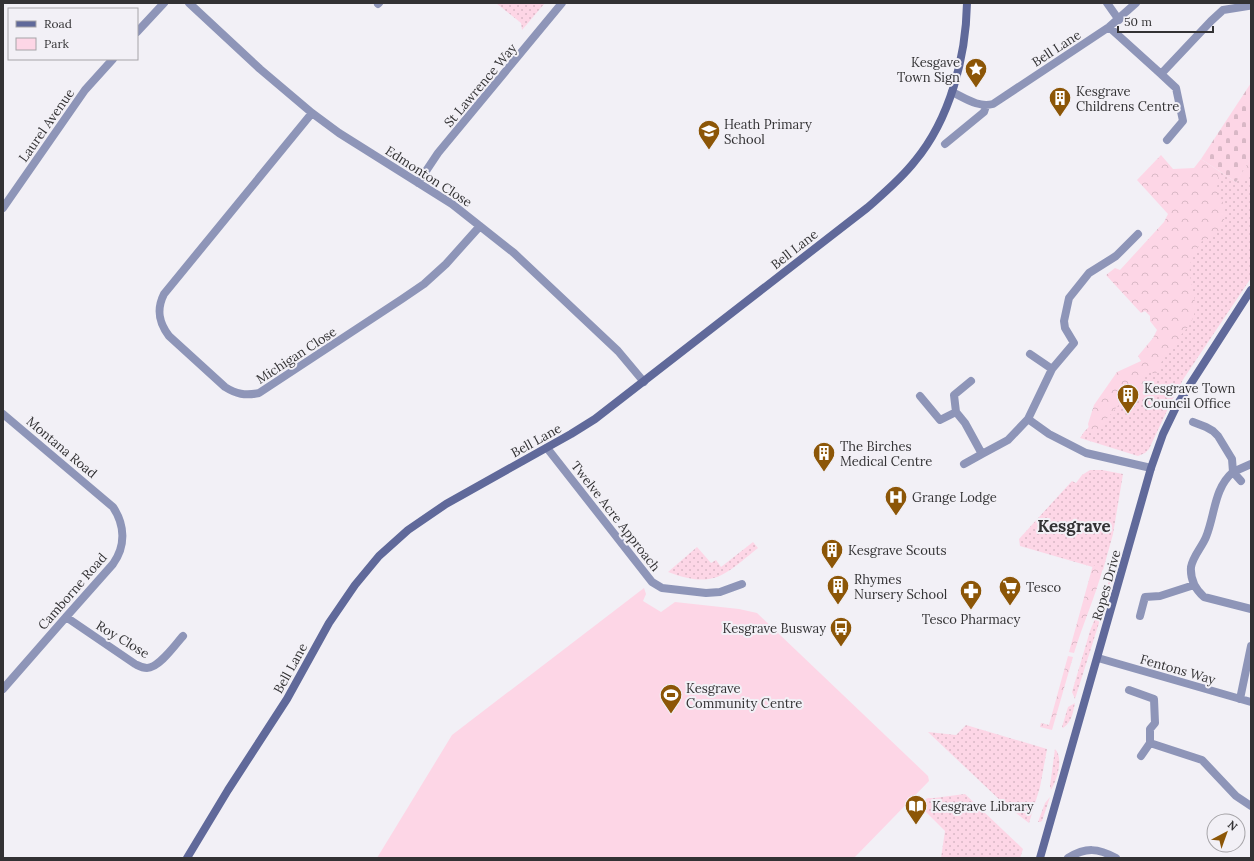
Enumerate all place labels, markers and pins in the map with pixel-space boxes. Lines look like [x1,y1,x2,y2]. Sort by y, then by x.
place label: Kesgave Town Sign [897,54,960,86]
place icon: Kesgave Town Sign [963,56,989,89]
place label: Kesgrave Childrens Centre [1076,83,1179,115]
building icon: Kesgrave Childrens Centre [1047,85,1073,118]
place label: Heath Primary School [724,116,812,148]
school or university icon: Heath Primary School [696,118,722,151]
place label: Kesgrave Town Council Office [1144,380,1236,412]
building icon: Kesgrave Town Council Office [1115,382,1141,415]
place label: The Birches Medical Centre [840,438,932,470]
building icon: The Birches Medical Centre [811,440,837,473]
hospital icon: Grange Lodge [883,484,909,517]
place label: Grange Lodge [912,489,997,506]
building icon: Kesgrave Scouts [819,537,845,570]
place label: Kesgrave Scouts [848,542,947,559]
place label: Rhymes Nursery School [854,571,948,603]
building icon: Rhymes Nursery School [825,573,851,606]
supermarket icon: Tesco [997,574,1023,607]
pharmacy icon: Tesco Pharmacy [958,578,984,611]
place label: Tesco [1026,579,1062,596]
place label: Tesco Pharmacy [922,611,1020,628]
bus stop icon: Kesgrave Busway [828,615,854,648]
place label: Kesgrave Busway [723,620,826,637]
place label: Kesgrave Community Centre [686,680,802,712]
sports icon: Kesgrave Community Centre [658,682,684,715]
library icon: Kesgrave Library [903,793,929,826]
place label: Kesgrave Library [932,798,1034,815]

